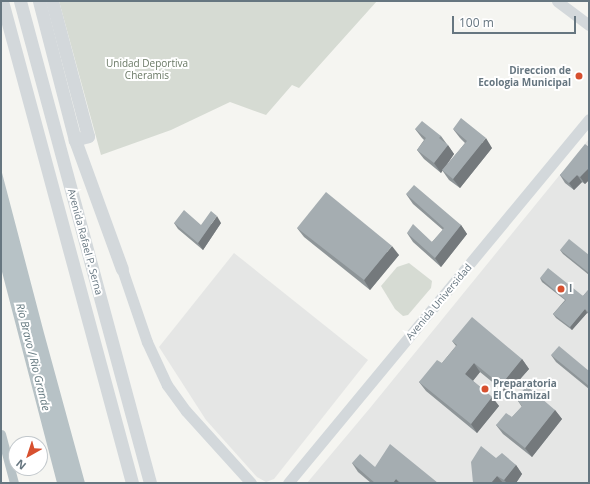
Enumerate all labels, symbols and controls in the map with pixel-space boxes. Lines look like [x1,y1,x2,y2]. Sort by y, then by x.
scale bar [454,8,578,34]
text: 100 m [459,14,494,31]
park label: Unidad Deportiva Cheramis [106,57,188,80]
place label: Direccion de Ecologia Municipal [478,64,571,88]
marker: Direccion de Ecologia Municipal [574,71,584,81]
street label: Avenida Rafael P. Serna [65,188,105,296]
street label: Avenida Universidad [404,262,474,342]
place label: I [569,283,572,295]
marker: I [556,284,566,294]
water label: Río Bravo / Rio Grande [13,302,53,412]
place label: Preparatoria El Chamizal [493,377,557,400]
marker: Preparatoria El Chamizal [480,384,490,394]
north arrow [8,436,48,476]
text: N [13,456,29,474]

